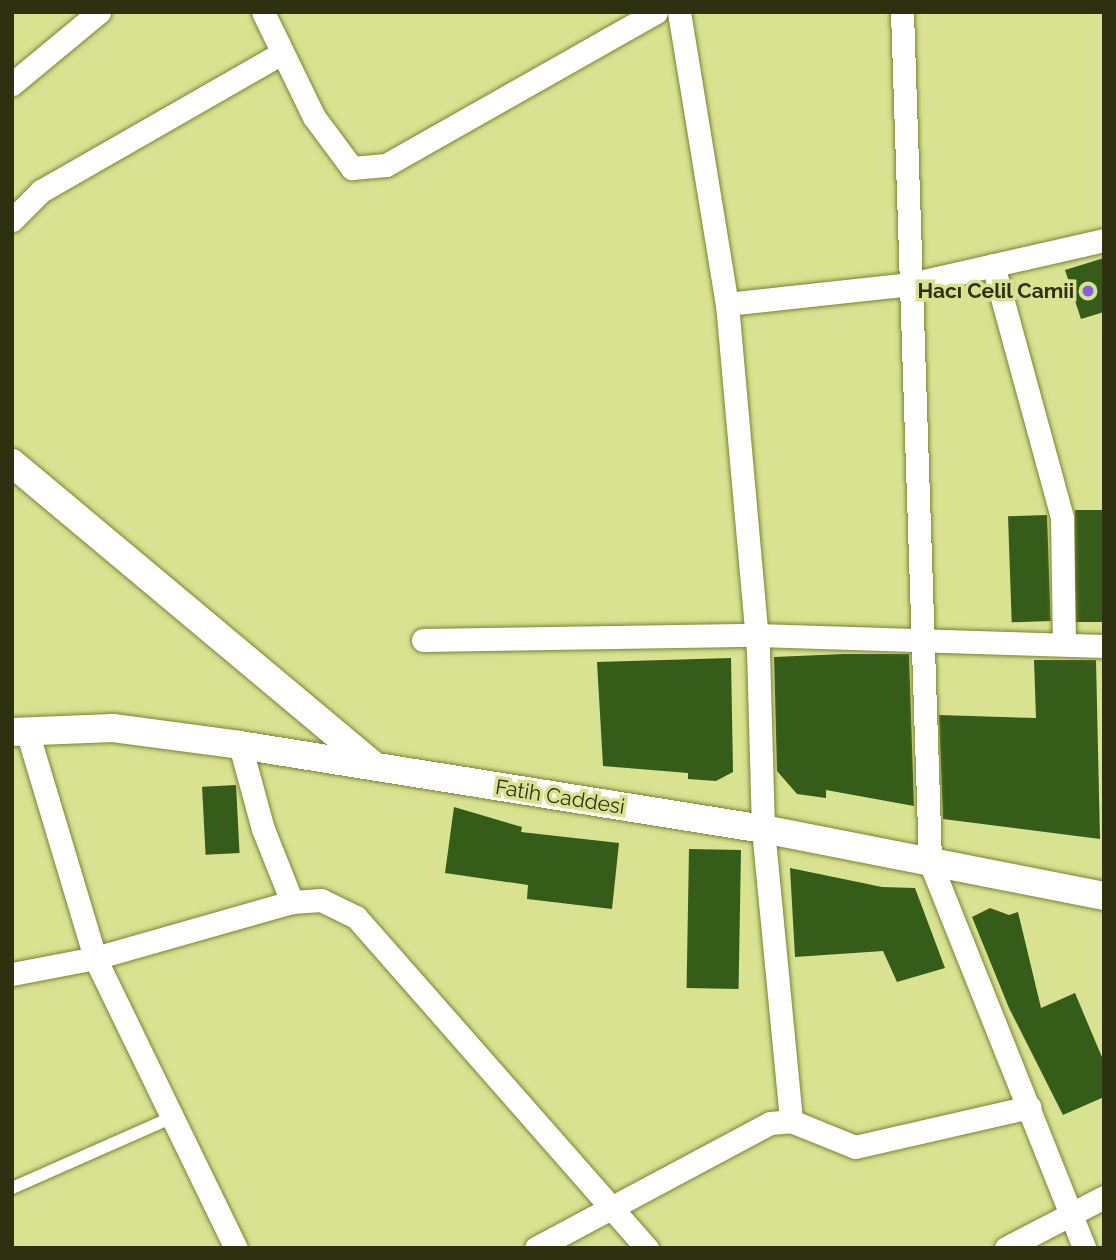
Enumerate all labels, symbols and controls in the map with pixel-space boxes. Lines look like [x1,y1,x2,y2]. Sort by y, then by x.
place label: Hacı Celil Camii [917,278,1074,304]
marker: Hacı Celil Camii [1080,283,1096,299]
street label: Fatih Caddesi [494,774,626,820]

